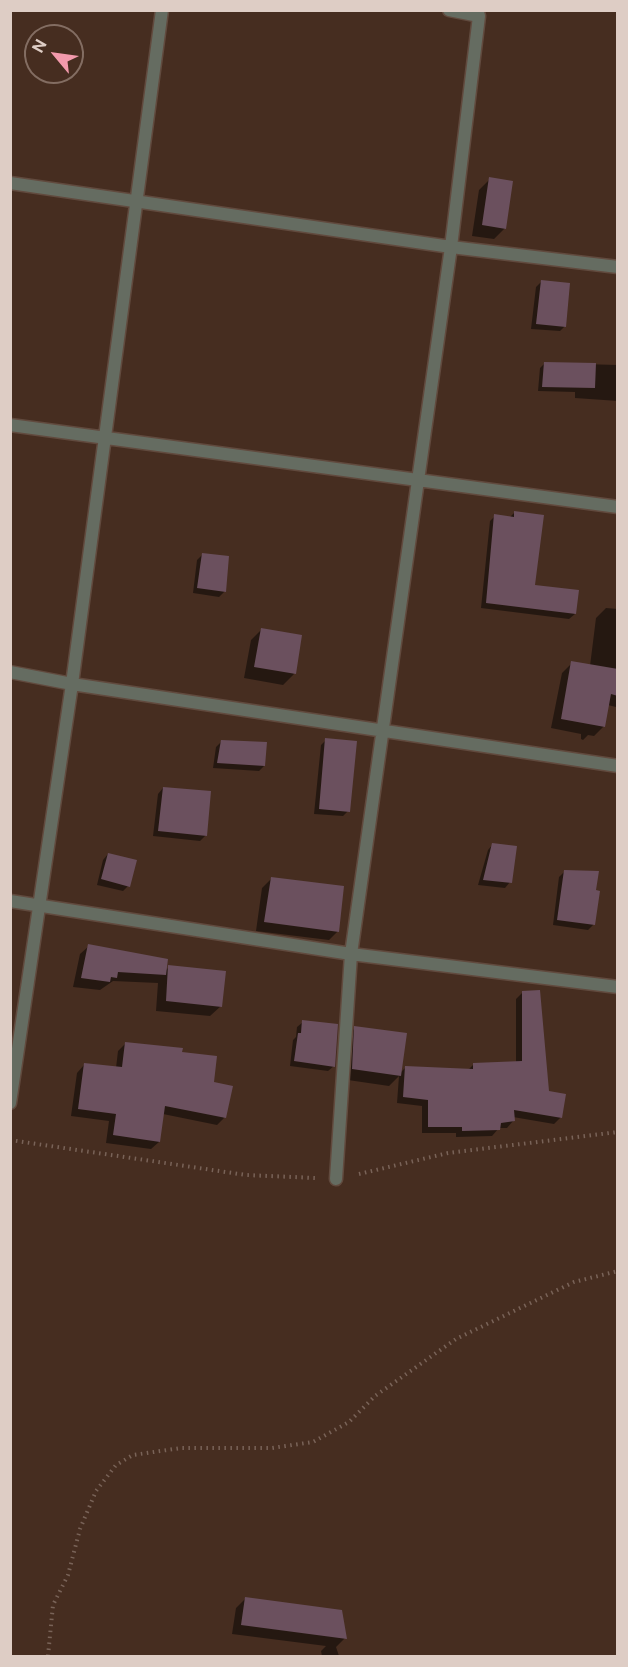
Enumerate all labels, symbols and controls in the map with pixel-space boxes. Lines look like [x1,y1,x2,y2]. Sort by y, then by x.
north arrow [24,24,84,84]
text: N [28,36,51,56]

